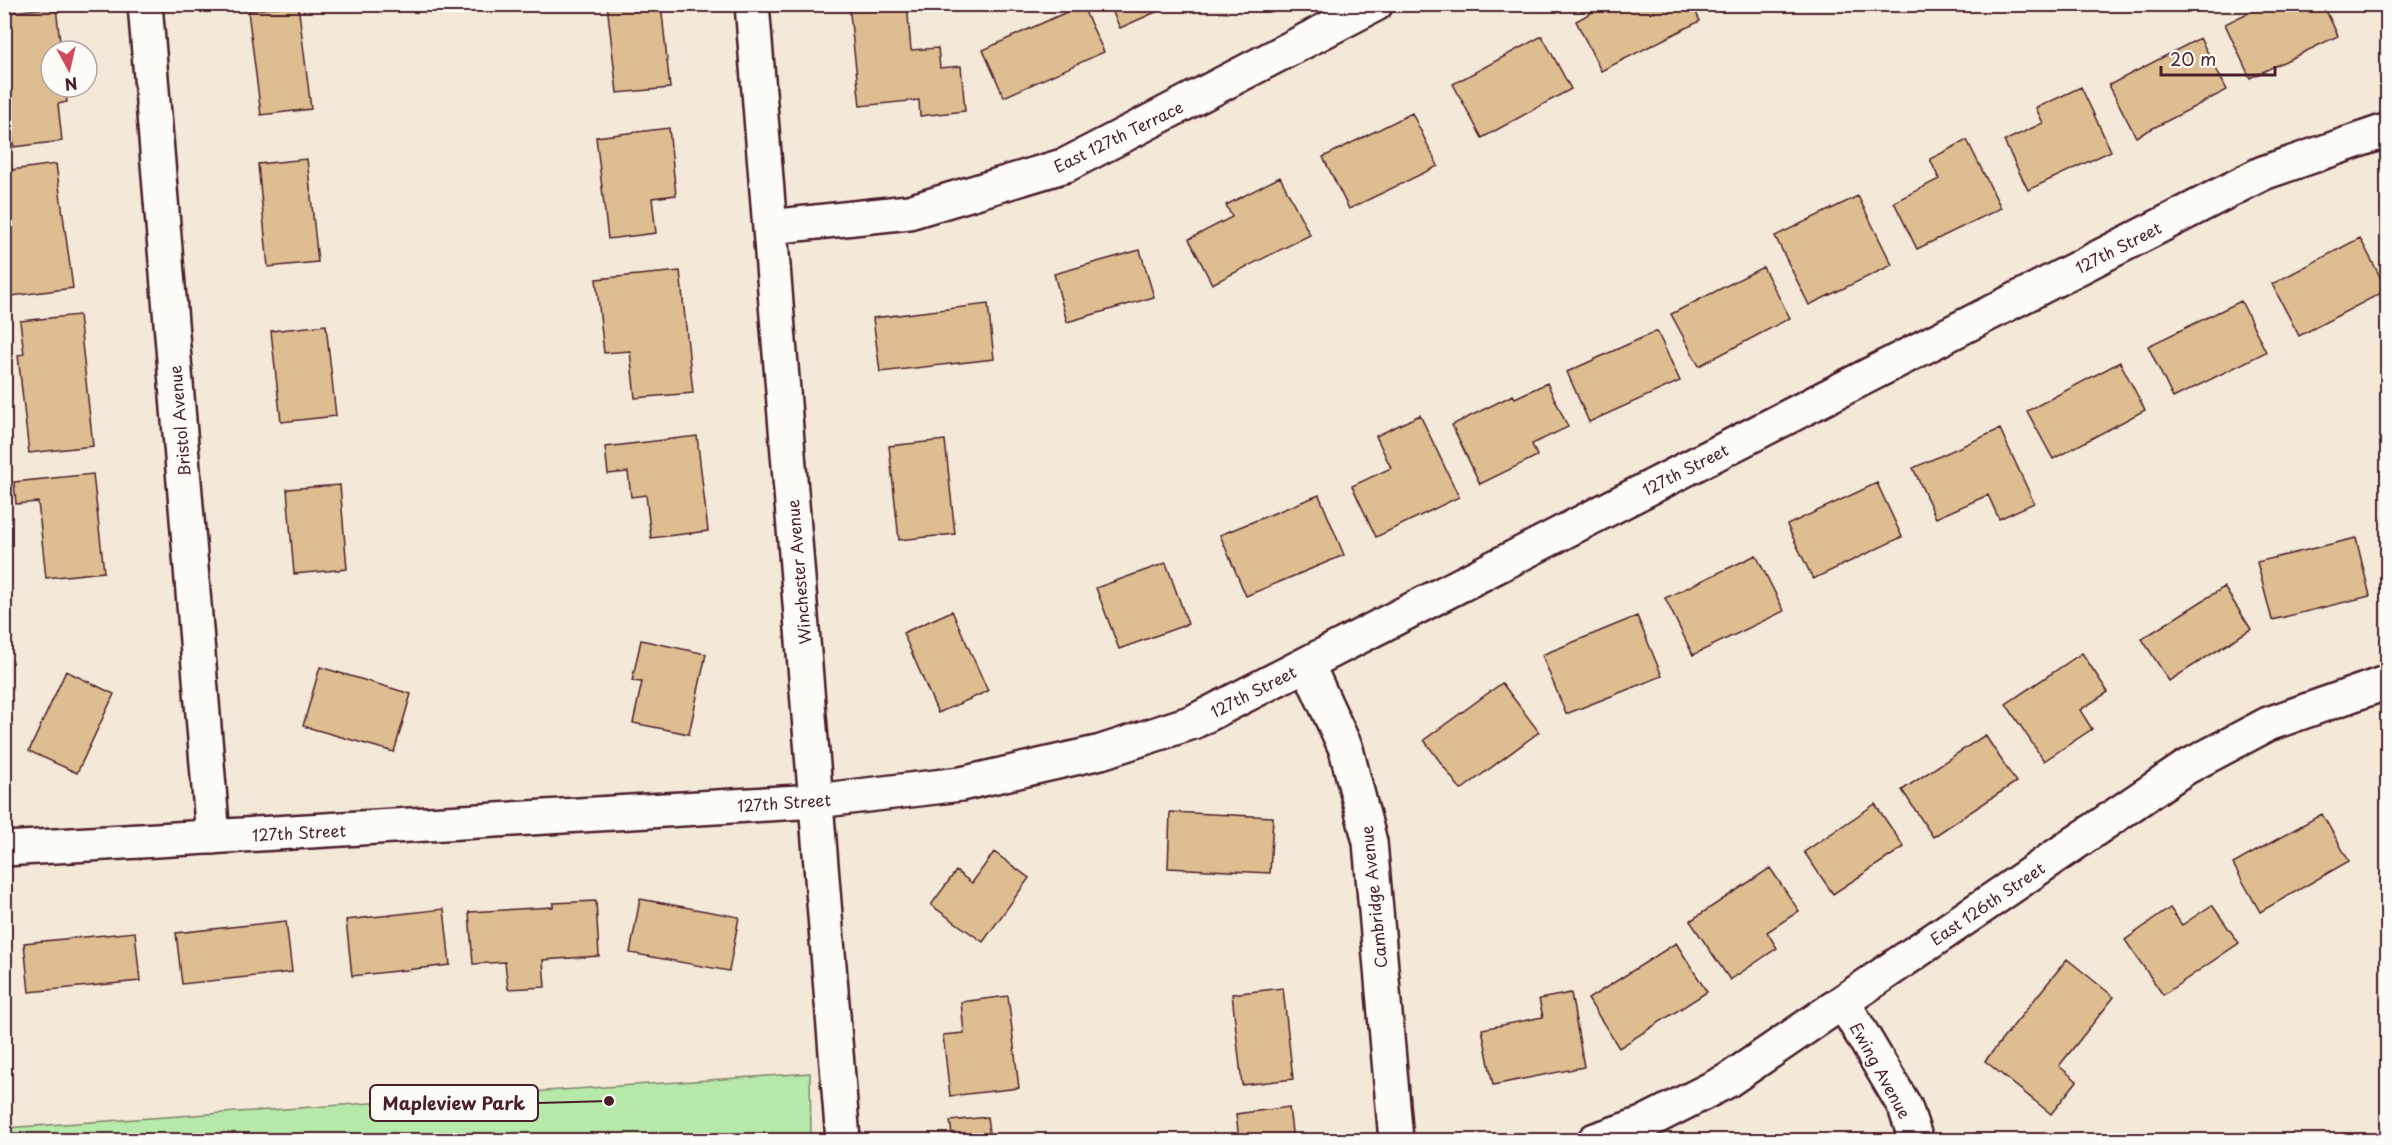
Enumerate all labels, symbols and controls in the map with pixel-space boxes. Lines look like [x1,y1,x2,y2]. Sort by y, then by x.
north arrow [39,39,99,99]
scale bar [2161,39,2275,77]
text: 20 m [2170,45,2216,72]
text: N [63,72,79,98]
street label: East 127th Terrace [1049,94,1187,178]
street label: 127th Street [2071,215,2166,279]
street label: Bristol Avenue [162,364,196,478]
street label: 127th Street [1638,437,1733,501]
street label: Winchester Avenue [780,498,816,645]
street label: 127th Street [1206,659,1301,723]
street label: 127th Street [736,787,832,817]
street label: 127th Street [252,818,347,846]
street label: Cambridge Avenue [1354,824,1392,970]
street label: East 126th Street [1925,855,2050,950]
street label: Ewing Avenue [1845,1017,1918,1123]
callout: Mapleview Park [370,1085,538,1121]
text: Mapleview Park [383,1089,525,1116]

